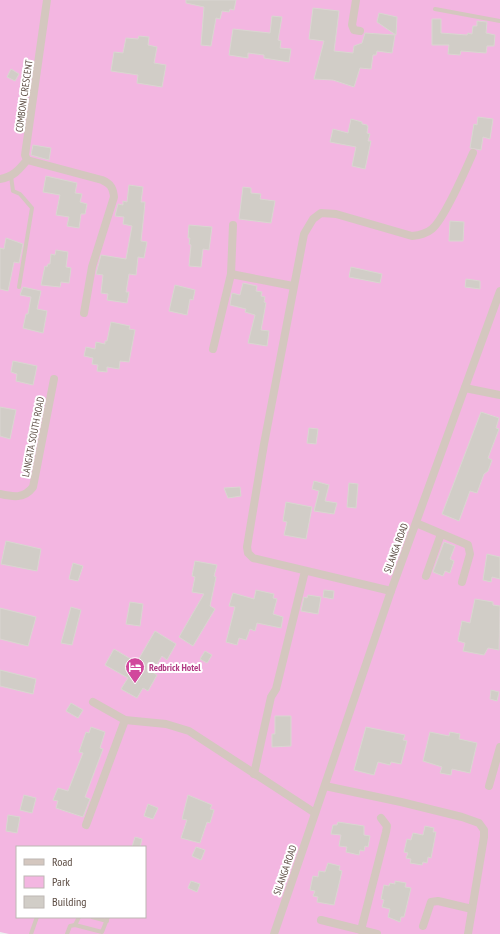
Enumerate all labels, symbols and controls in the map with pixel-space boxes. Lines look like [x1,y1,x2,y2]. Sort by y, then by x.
street label: COMBONI CRESCENT [12,58,36,133]
street label: LANG'ATA SOUTH ROAD [19,396,47,478]
street label: SILANGA ROAD [381,521,411,575]
hotel icon: Redbrick Hotel [124,656,146,684]
place label: Redbrick Hotel [149,661,201,674]
street label: SILANGA ROAD [270,843,300,897]
legend [16,846,146,918]
text: Road [52,854,72,869]
text: Park [52,874,70,889]
text: Building [52,894,87,909]

